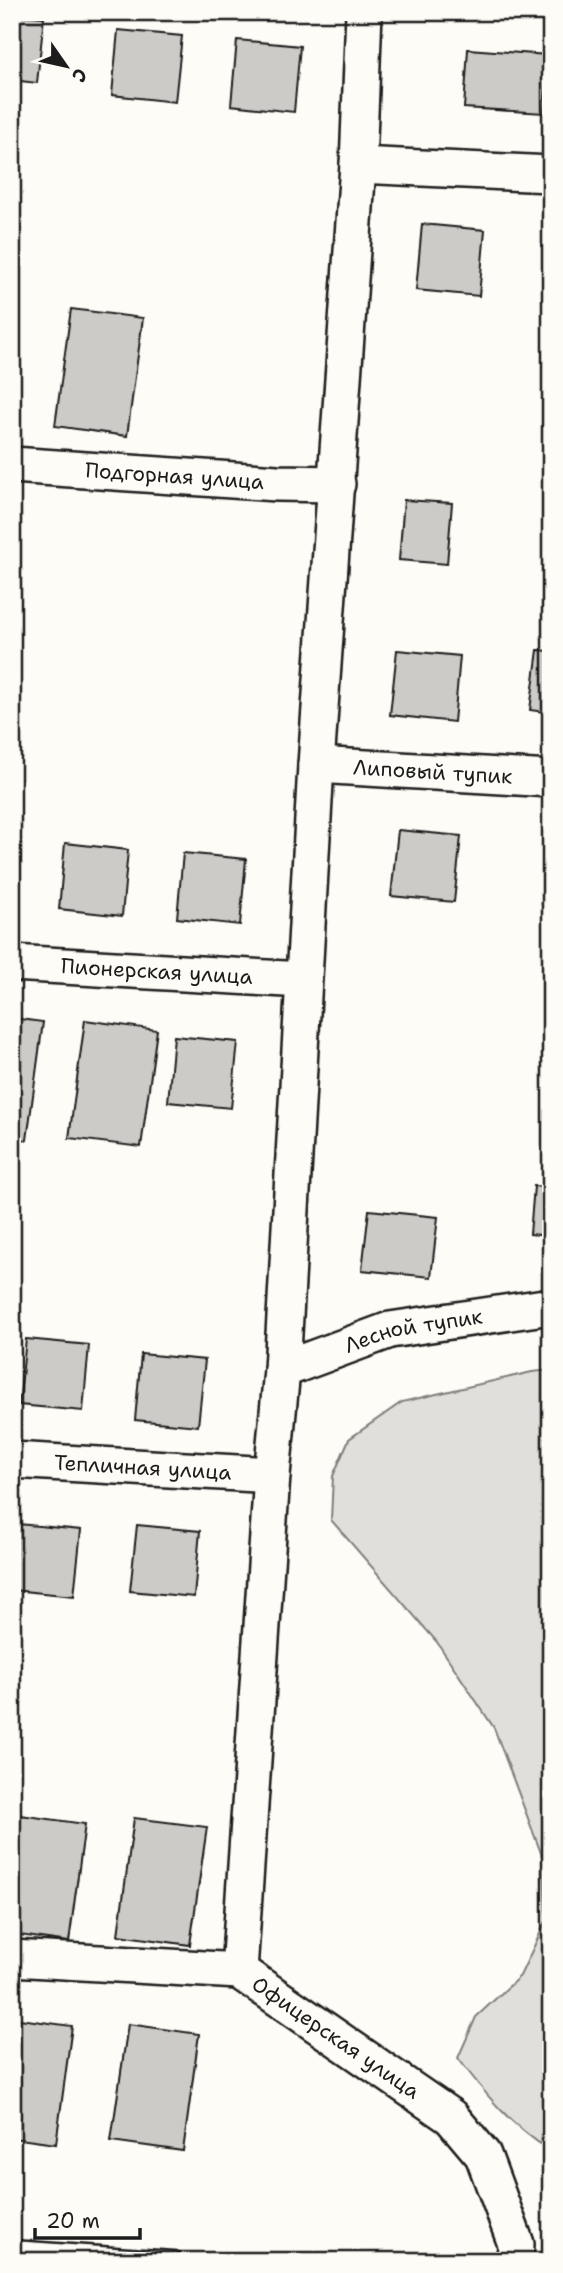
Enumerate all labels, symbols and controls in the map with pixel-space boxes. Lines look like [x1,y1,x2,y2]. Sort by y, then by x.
north arrow [32,32,102,102]
text: С [66,63,93,87]
street label: Подгорная улица [84,456,265,496]
street label: Липовый тупик [352,753,513,791]
street label: Пионерская улица [60,952,253,991]
street label: Лесной тупик [340,1302,484,1360]
street label: Тепличная улица [53,1448,232,1487]
street label: Офицерская улица [246,1970,425,2105]
scale bar [35,2196,140,2240]
text: 20 m [46,2207,100,2235]

